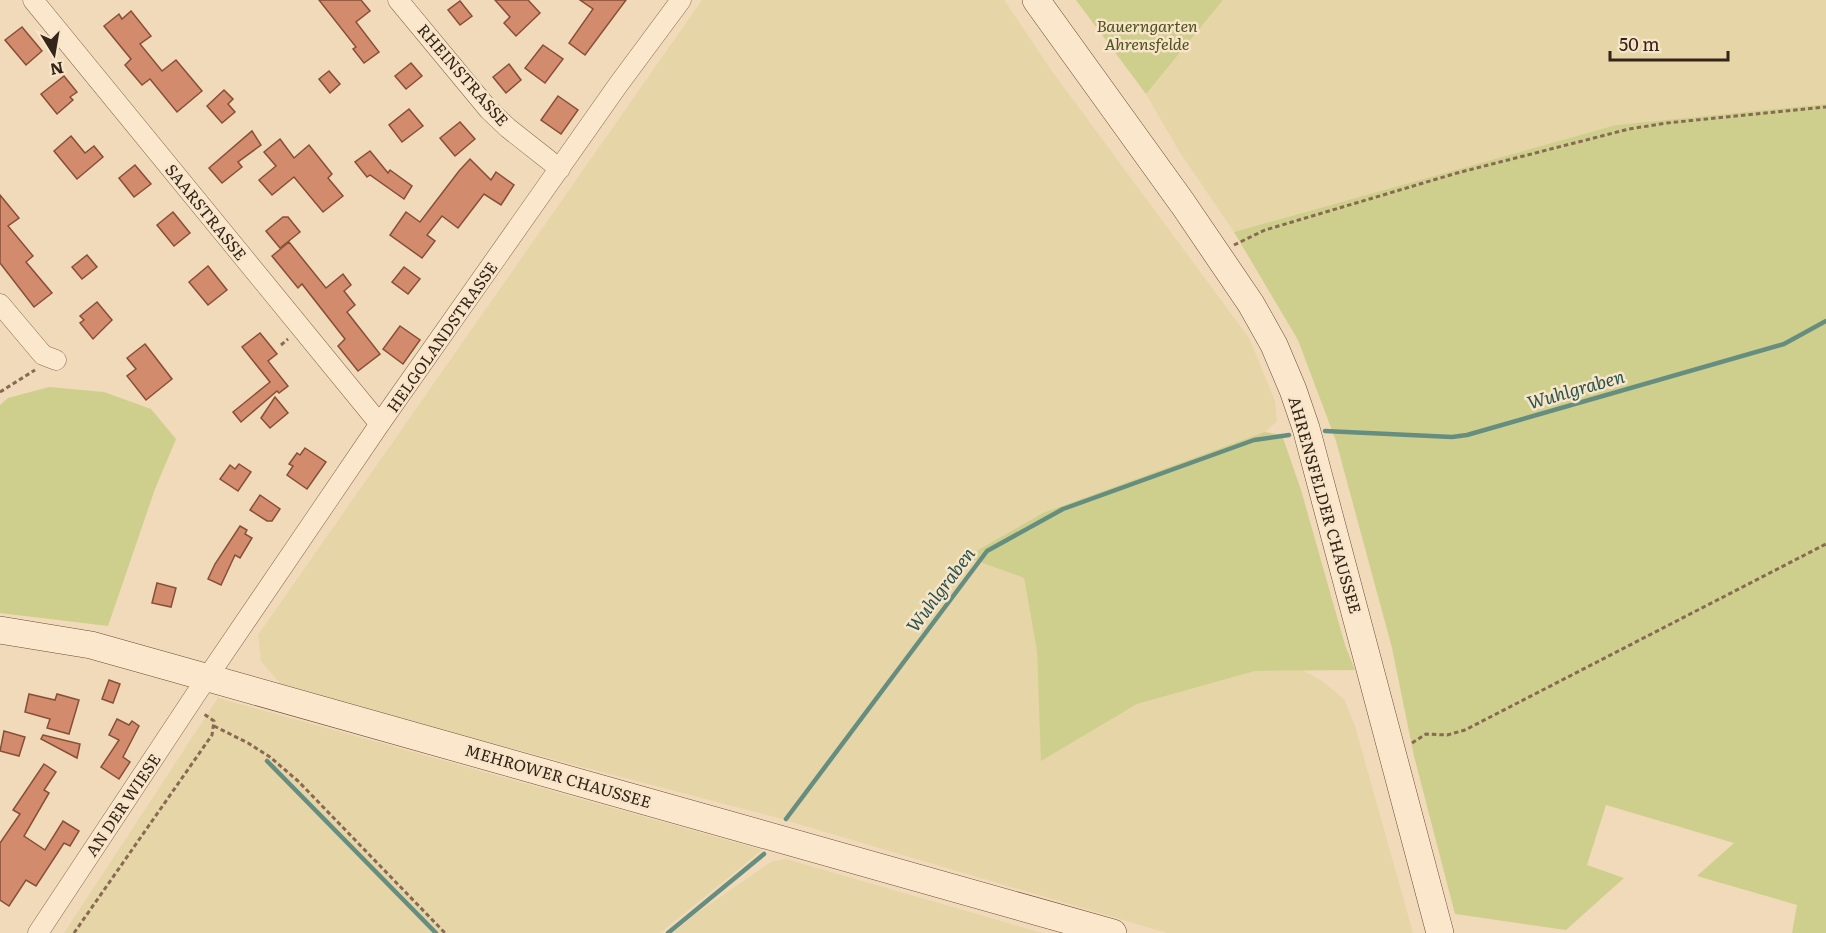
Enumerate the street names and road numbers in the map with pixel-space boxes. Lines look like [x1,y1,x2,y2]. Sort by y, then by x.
street label: RHEINSTRASSE [412,18,515,131]
street label: SAARSTRASSE [160,158,253,265]
street label: HELGOLANDSTRASSE [380,256,502,417]
street label: AHRENSFELDER CHAUSSEE [1283,393,1369,616]
street label: MEHROWER CHAUSSEE [462,737,654,813]
street label: AN DER WIESE [79,748,166,861]

